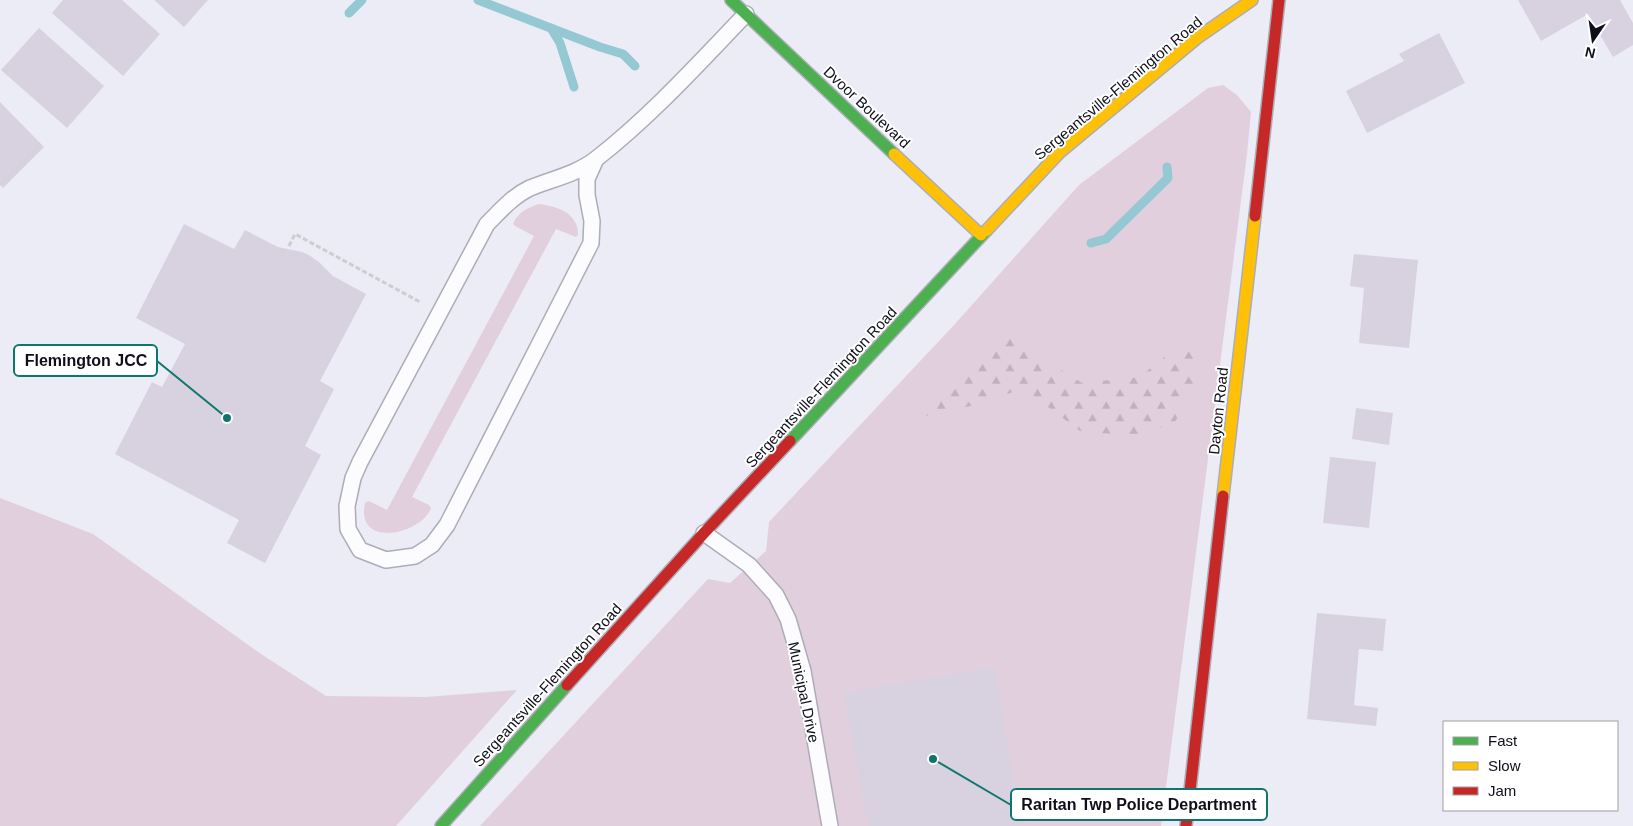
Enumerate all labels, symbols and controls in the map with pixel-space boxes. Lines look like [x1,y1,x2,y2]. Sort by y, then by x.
street label: Sergeantsville-Flemington Road [1031,13,1205,163]
north arrow [1568,15,1618,65]
text: N [1583,44,1597,62]
street label: Dvoor Boulevard [820,63,914,151]
street label: Sergeantsville-Flemington Road [742,303,900,471]
callout: Flemington JCC [14,345,157,376]
text: Flemington JCC [25,352,148,369]
street label: Dayton Road [1205,367,1231,455]
street label: Sergeantsville-Flemington Road [469,600,625,770]
street label: Municipal Drive [785,640,823,744]
legend [1443,721,1618,811]
text: Fast [1488,732,1518,749]
text: Slow [1488,757,1521,774]
text: Jam [1488,782,1516,799]
callout: Raritan Twp Police Department [1011,789,1267,820]
text: Raritan Twp Police Department [1021,796,1257,813]

